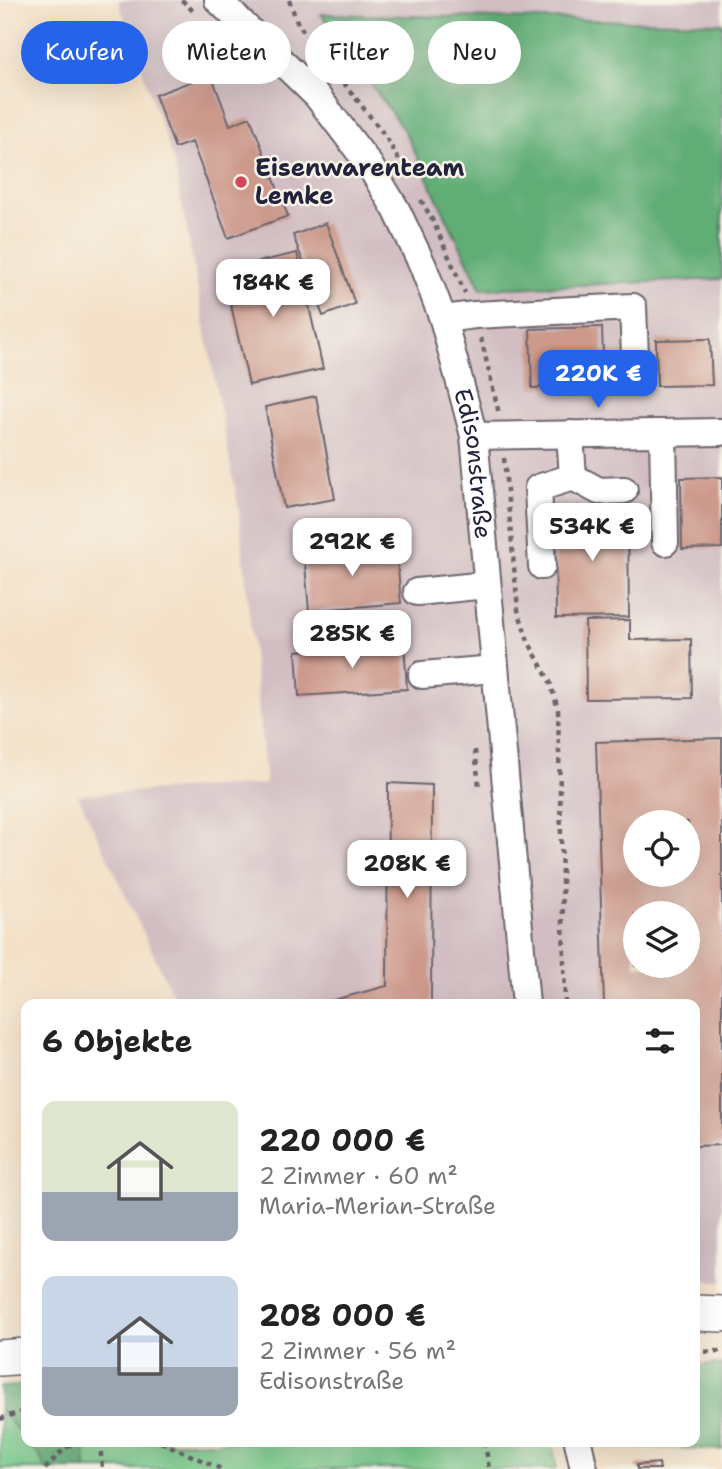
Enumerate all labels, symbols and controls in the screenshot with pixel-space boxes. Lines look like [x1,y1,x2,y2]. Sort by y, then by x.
chip: Kaufen [21,21,148,84]
chip: Mieten [162,21,291,84]
chip: Filter [305,21,414,84]
chip: Neu [428,21,521,84]
place label: Eisenwarenteam Lemke [255,152,464,212]
marker: Eisenwarenteam Lemke [233,174,249,190]
pin: 184K € [216,260,330,319]
text: 184K € [232,267,314,297]
pin: 220K € [541,350,655,410]
text: 220K € [554,358,642,388]
street label: Edisonstraße [446,385,499,540]
pin: 534K € [535,504,649,563]
text: 534K € [549,511,635,541]
pin: 292K € [295,518,409,578]
text: 292K € [309,526,395,556]
pin: 285K € [295,610,409,670]
text: 285K € [309,618,395,648]
map controls [623,810,700,978]
button: locate [623,810,700,887]
pin: 208K € [350,841,464,900]
text: 208K € [363,848,451,878]
button: layers [623,901,700,978]
text: 6 Objekte [42,1021,192,1062]
icon: filters [641,1022,679,1060]
text: 220 000 € [259,1120,426,1161]
icon: home [98,1129,182,1213]
text: 2 Zimmer · 60 m² [259,1161,458,1191]
text: Maria-Merian-Straße [259,1191,496,1221]
text: 208 000 € [259,1295,426,1336]
icon: home [98,1304,182,1388]
text: 2 Zimmer · 56 m² [259,1336,456,1366]
text: Edisonstraße [259,1366,404,1396]

